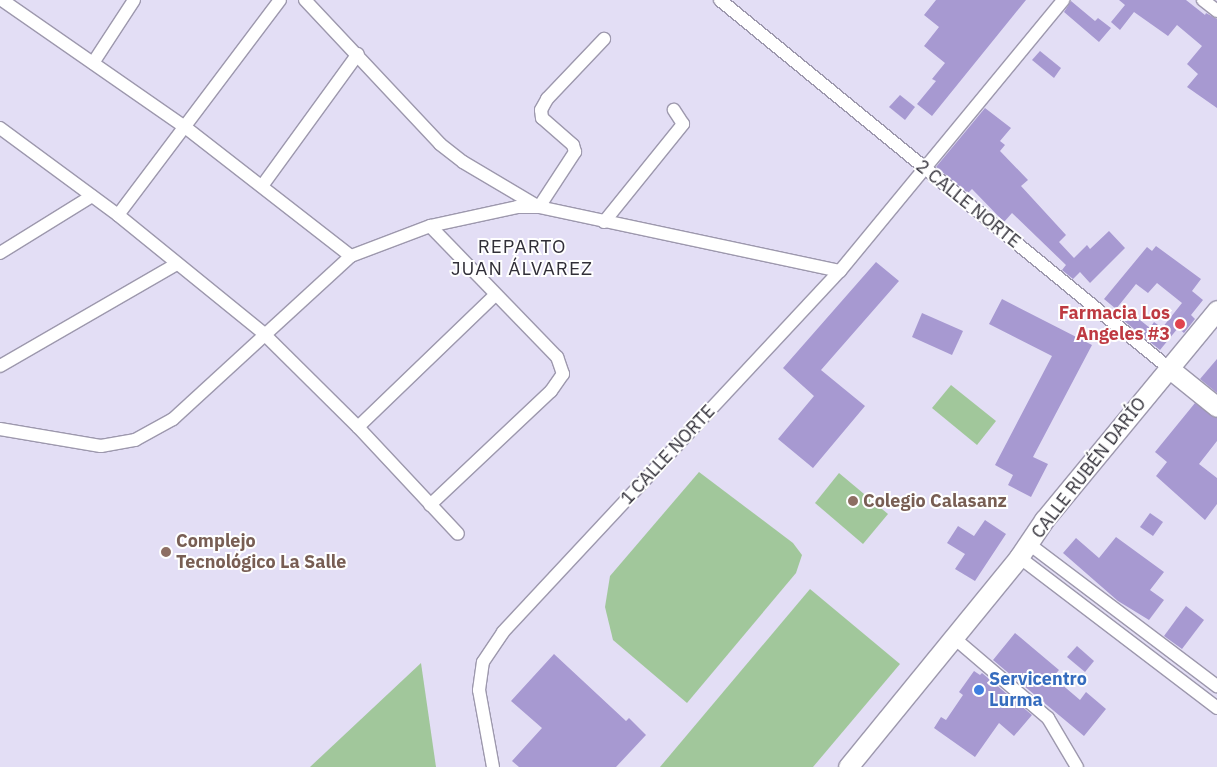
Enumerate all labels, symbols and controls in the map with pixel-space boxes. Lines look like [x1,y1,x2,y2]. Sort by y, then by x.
street label: 2 CALLE NORTE [912,155,1024,253]
district label: REPARTO JUAN ÁLVAREZ [449,236,595,280]
place label: Farmacia Los Angeles #3 [1059,303,1170,346]
marker: Farmacia Los Angeles #3 [1174,318,1186,330]
street label: CALLE RUBÉN DARÍO [1027,393,1151,543]
street label: 1 CALLE NORTE [616,401,720,509]
place label: Colegio Calasanz [863,490,1007,512]
marker: Colegio Calasanz [847,495,859,507]
place label: Complejo Tecnológico La Salle [176,531,346,574]
marker: Complejo Tecnológico La Salle [160,546,172,558]
place label: Servicentro Lurma [989,669,1087,712]
marker: Servicentro Lurma [973,684,985,696]

